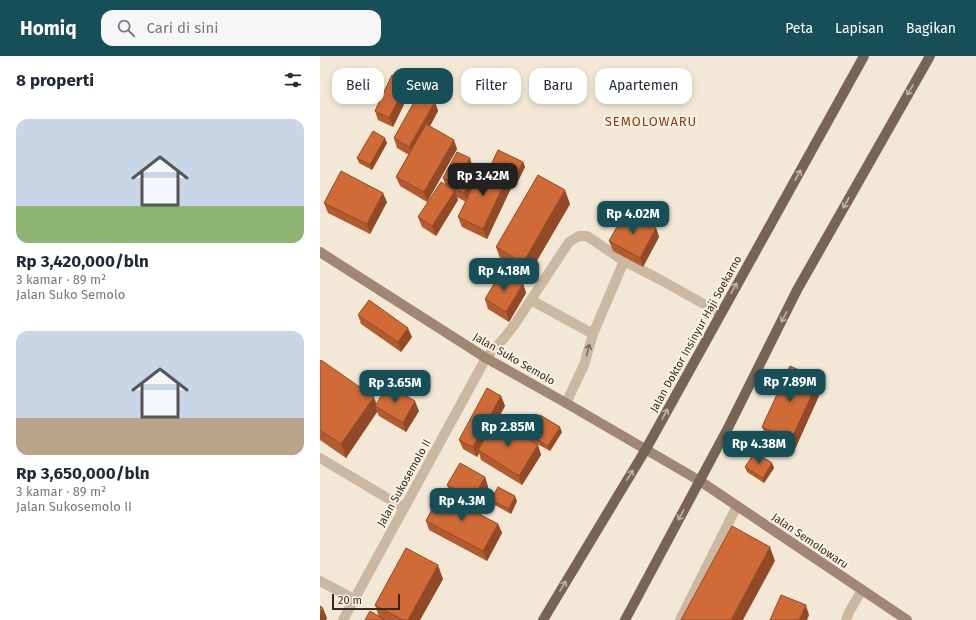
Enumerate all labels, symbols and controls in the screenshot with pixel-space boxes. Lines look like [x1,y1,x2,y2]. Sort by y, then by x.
search box [101,10,381,46]
text: Homiq [20,17,77,40]
icon: search [115,17,137,39]
text: Cari di sini [147,19,218,37]
text: Peta [785,20,813,37]
text: Lapisan [835,20,884,37]
text: Bagikan [906,20,956,37]
chip: Beli [332,68,384,104]
chip: Sewa [392,68,453,104]
chip: Filter [461,68,521,104]
chip: Baru [529,68,587,104]
chip: Apartemen [595,68,692,104]
icon: filters [282,69,304,91]
text: 8 properti [16,70,94,91]
one-way arrow [906,84,914,96]
district label: SEMOLOWARU [605,114,697,129]
icon: home [124,145,196,217]
pin: Rp 3.42M [442,163,524,197]
text: Rp 3.42M [457,168,509,183]
one-way arrow [794,169,802,181]
one-way arrow [842,197,850,209]
pin: Rp 4.02M [592,201,674,235]
text: Rp 4.02M [606,206,660,221]
text: Rp 3,420,000/bln [16,251,149,272]
street label: Jalan Doktor Insinyur Haji Soekarno [647,253,745,415]
pin: Rp 4.18M [463,258,545,292]
text: Rp 4.18M [478,263,530,278]
text: 3 kamar · 89 m² [16,272,106,287]
one-way arrow [731,282,739,294]
text: Jalan Suko Semolo [16,287,125,302]
one-way arrow [780,311,787,323]
street label: Jalan Suko Semolo [471,330,557,388]
one-way arrow [585,344,593,357]
icon: home [124,357,196,429]
pin: Rp 7.89M [749,369,831,403]
pin: Rp 3.65M [354,370,436,404]
text: Rp 7.89M [764,374,816,389]
text: Rp 3.65M [368,375,422,390]
one-way arrow [661,409,669,421]
pin: Rp 2.85M [467,414,549,448]
text: Rp 2.85M [481,419,535,434]
pin: Rp 4.38M [718,431,800,465]
text: Rp 4.38M [732,436,786,451]
street label: Jalan Sukosemolo II [375,437,433,529]
text: Rp 3,650,000/bln [16,463,150,484]
one-way arrow [626,470,634,481]
text: 3 kamar · 89 m² [16,484,106,499]
pin: Rp 4.3M [425,488,499,522]
text: Rp 4.3M [439,493,485,508]
text: Jalan Sukosemolo II [16,499,132,514]
one-way arrow [677,509,685,521]
street label: Jalan Semolowaru [769,511,851,571]
one-way arrow [560,580,568,592]
scale bar [332,592,400,611]
text: 20 m [338,594,362,607]

